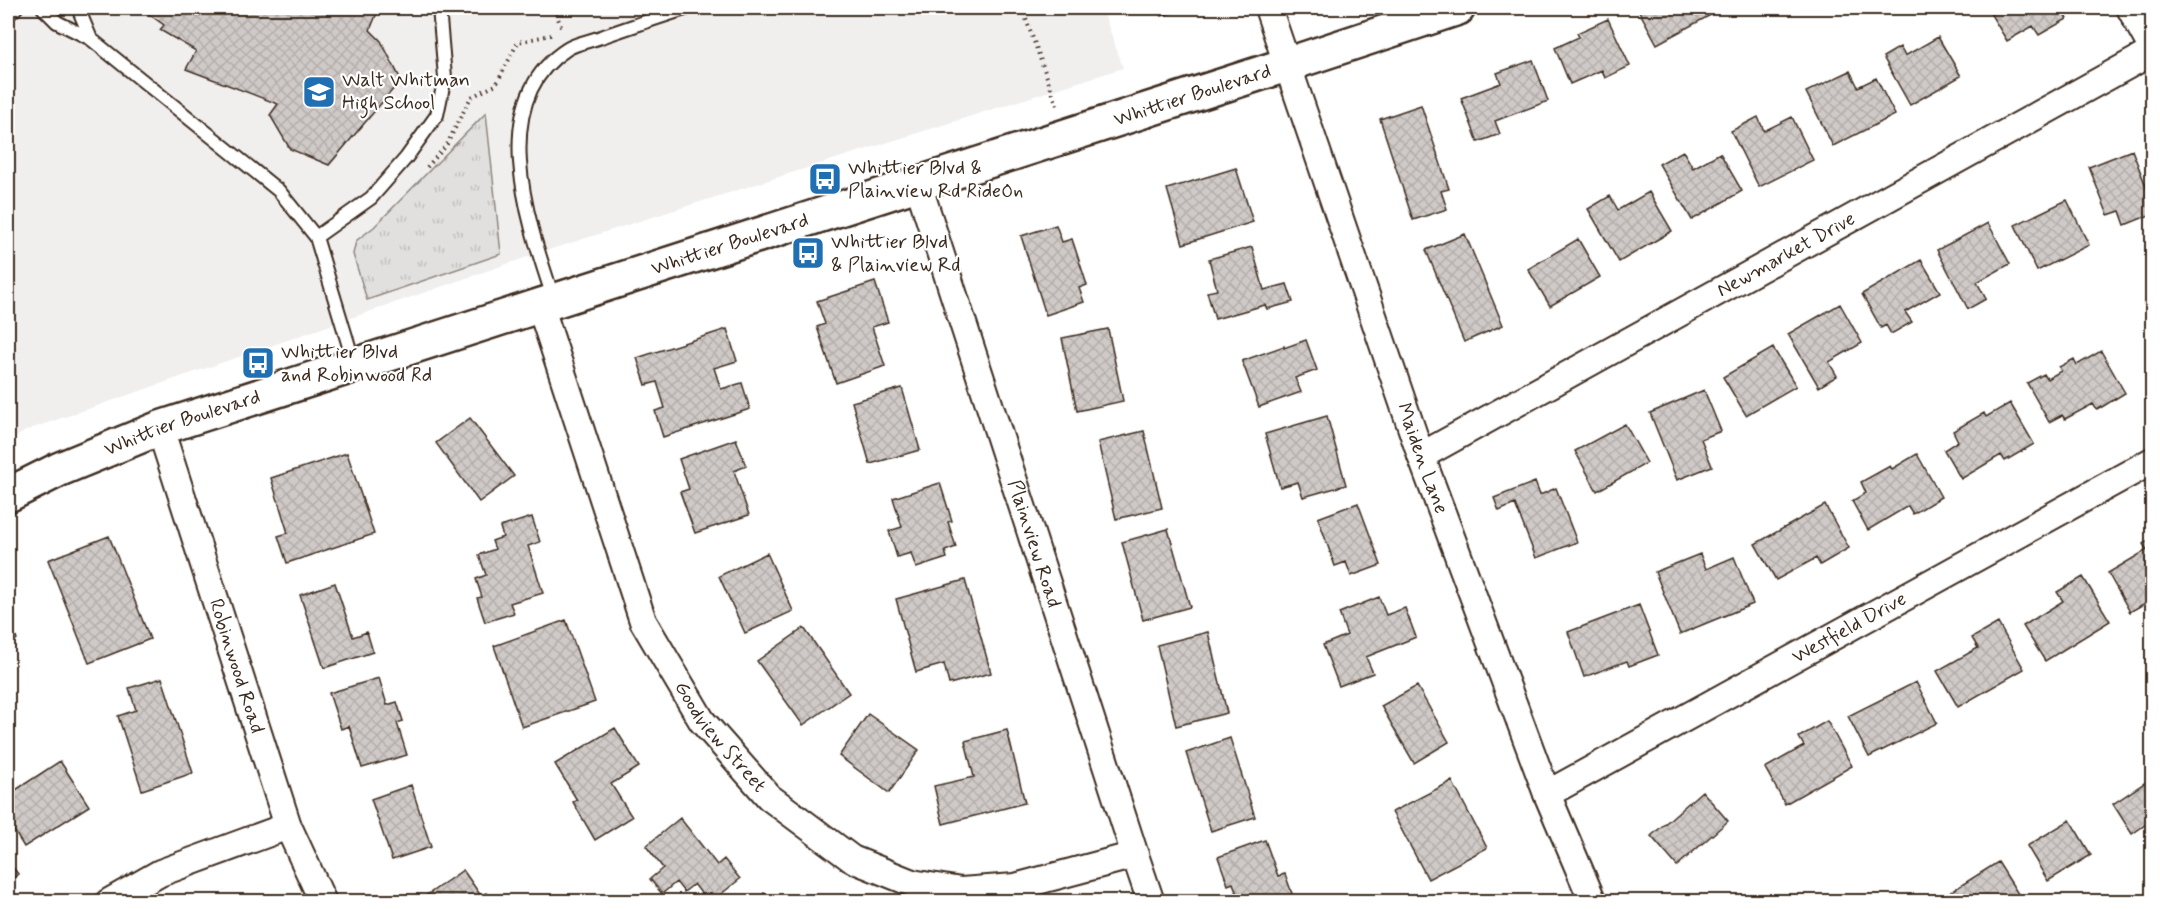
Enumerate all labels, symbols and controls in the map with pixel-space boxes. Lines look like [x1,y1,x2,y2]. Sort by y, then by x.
street label: Whittier Boulevard [1110,57,1275,133]
place label: Walt Whitman High School [342,67,470,119]
school or university icon: Walt Whitman High School [301,74,337,110]
place label: Whittier Blvd & Plainview Rd RideOn [848,155,1023,205]
bus stop icon: Whittier Blvd & Plainview Rd RideOn [807,161,843,197]
street label: Newmarket Drive [1712,205,1860,303]
street label: Whittier Boulevard [648,206,812,282]
place label: Whittier Blvd & Plainview Rd [831,229,960,279]
bus stop icon: Whittier Blvd & Plainview Rd [790,235,826,271]
place label: Whittier Blvd and Robinwood Rd [281,339,432,389]
bus stop icon: Whittier Blvd and Robinwood Rd [240,345,276,381]
street label: Whittier Boulevard [100,383,264,463]
street label: Maiden Lane [1390,399,1455,517]
street label: Plainview Road [1001,476,1068,611]
street label: Westfield Drive [1787,585,1911,670]
street label: Robinwood Road [202,595,271,737]
street label: Goodview Street [668,676,772,798]

